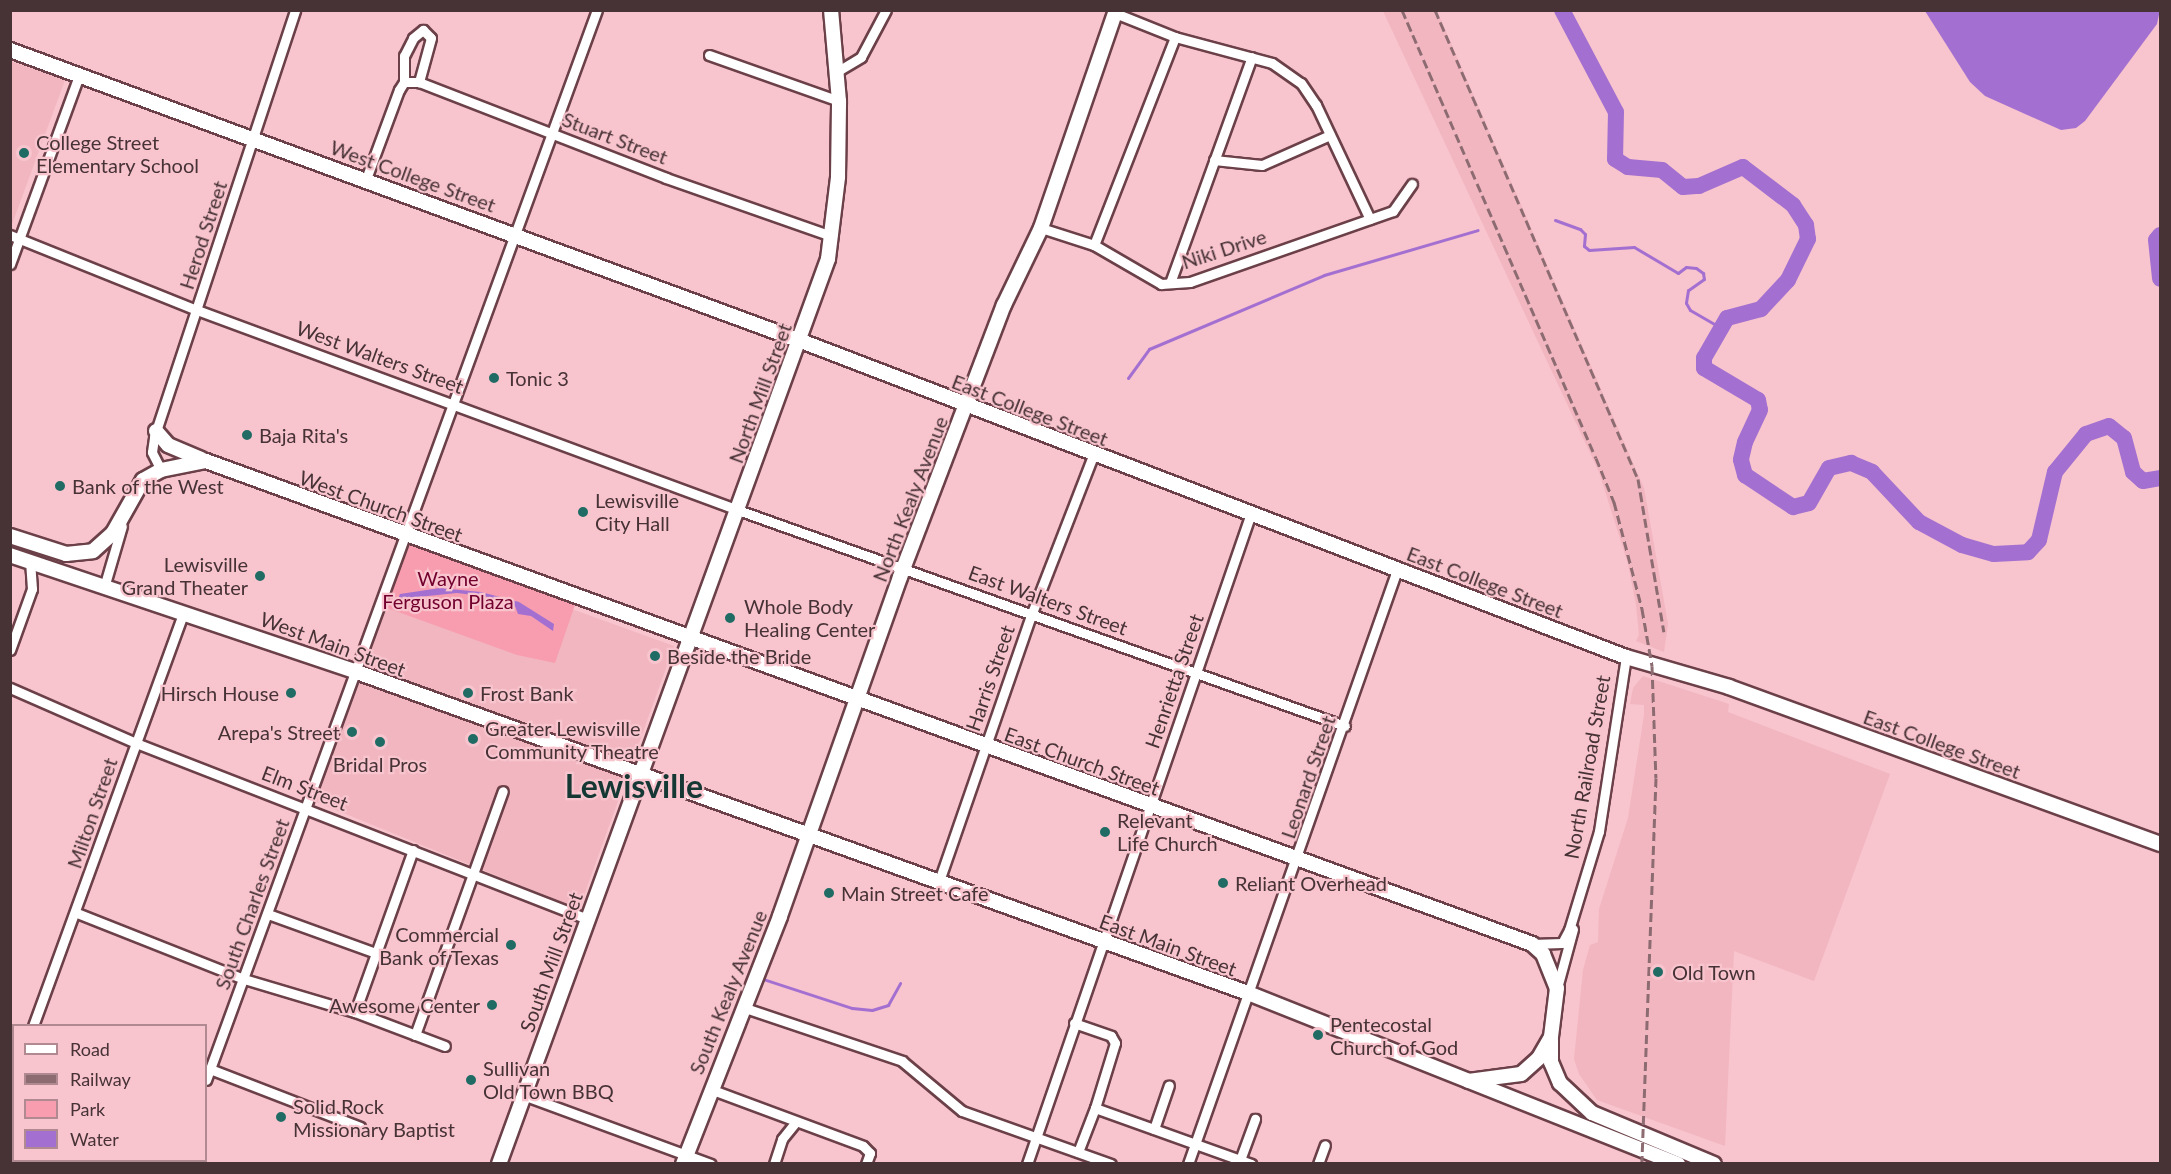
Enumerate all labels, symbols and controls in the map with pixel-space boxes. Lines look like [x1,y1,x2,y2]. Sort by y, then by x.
street label: Stuart Street [559,107,671,169]
place label: College Street Elementary School [36,130,199,177]
street label: West College Street [327,135,499,217]
marker: College Street Elementary School [17,146,31,160]
street label: Herod Street [174,178,232,292]
street label: Niki Drive [1179,224,1269,274]
street label: West Walters Street [293,316,467,398]
street label: North Mill Street [724,320,796,466]
place label: Tonic 3 [506,366,569,390]
street label: East College Street [948,369,1112,451]
marker: Tonic 3 [487,371,501,385]
street label: North Kealy Avenue [867,412,953,586]
place label: Baja Rita's [259,423,348,447]
marker: Baja Rita's [240,428,254,442]
street label: West Church Street [296,465,466,547]
place label: Bank of the West [72,474,224,498]
marker: Bank of the West [53,479,67,493]
place label: Lewisville City Hall [595,488,679,535]
marker: Lewisville City Hall [576,505,590,519]
street label: East College Street [1403,541,1567,623]
place label: Lewisville Grand Theater [121,552,248,599]
street label: East Walters Street [965,560,1131,640]
park label: Wayne Ferguson Plaza [382,567,514,614]
marker: Lewisville Grand Theater [253,569,267,583]
place label: Whole Body Healing Center [744,594,875,641]
street label: West Main Street [257,607,409,681]
marker: Whole Body Healing Center [721,609,739,627]
street label: Henrietta Street [1140,611,1208,751]
street label: Harris Street [961,622,1019,734]
place label: Beside the Bride [667,644,811,668]
marker: Beside the Bride [648,649,662,663]
street label: North Railroad Street [1559,673,1615,861]
place label: Hirsch House [161,681,279,705]
place label: Frost Bank [480,681,574,705]
marker: Hirsch House [284,686,298,700]
marker: Frost Bank [461,686,475,700]
street label: East College Street [1860,704,2024,784]
street label: Leonard Street [1276,712,1340,842]
place label: Greater Lewisville Community Theatre [485,716,660,763]
place label: Arepa's Street [218,720,340,744]
street label: East Church Street [1001,722,1163,800]
marker: Arepa's Street [345,725,359,739]
marker: Greater Lewisville Community Theatre [466,732,480,746]
marker: Bridal Pros [373,735,387,749]
place label: Bridal Pros [333,752,427,776]
street label: Milton Street [62,755,122,871]
street label: Elm Street [258,761,352,815]
district label: Lewisville [565,767,703,805]
place label: Relevant Life Church [1117,808,1218,855]
street label: South Charles Street [210,815,294,993]
marker: Relevant Life Church [1098,825,1112,839]
place label: Reliant Overhead [1235,871,1387,895]
marker: Reliant Overhead [1216,876,1230,890]
place label: Main Street Cafe [841,881,988,905]
marker: Main Street Cafe [822,886,836,900]
street label: South Mill Street [515,889,587,1035]
street label: South Kealy Avenue [684,906,772,1078]
street label: East Main Street [1096,909,1240,981]
place label: Commercial Bank of Texas [378,922,499,969]
marker: Commercial Bank of Texas [504,938,518,952]
place label: Old Town [1672,960,1756,984]
marker: Old Town [1649,963,1667,981]
place label: Awesome Center [329,993,480,1017]
marker: Awesome Center [485,998,499,1012]
place label: Pentecostal Church of God [1330,1012,1459,1059]
legend [12,1024,207,1162]
marker: Pentecostal Church of God [1311,1028,1325,1042]
text: Road [70,1038,110,1060]
place label: Sullivan Old Town BBQ [483,1056,614,1103]
text: Railway [70,1068,131,1090]
marker: Sullivan Old Town BBQ [464,1073,478,1087]
place label: Solid Rock Missionary Baptist [293,1094,455,1141]
text: Park [70,1098,105,1120]
marker: Solid Rock Missionary Baptist [274,1110,288,1124]
text: Water [70,1128,119,1150]

